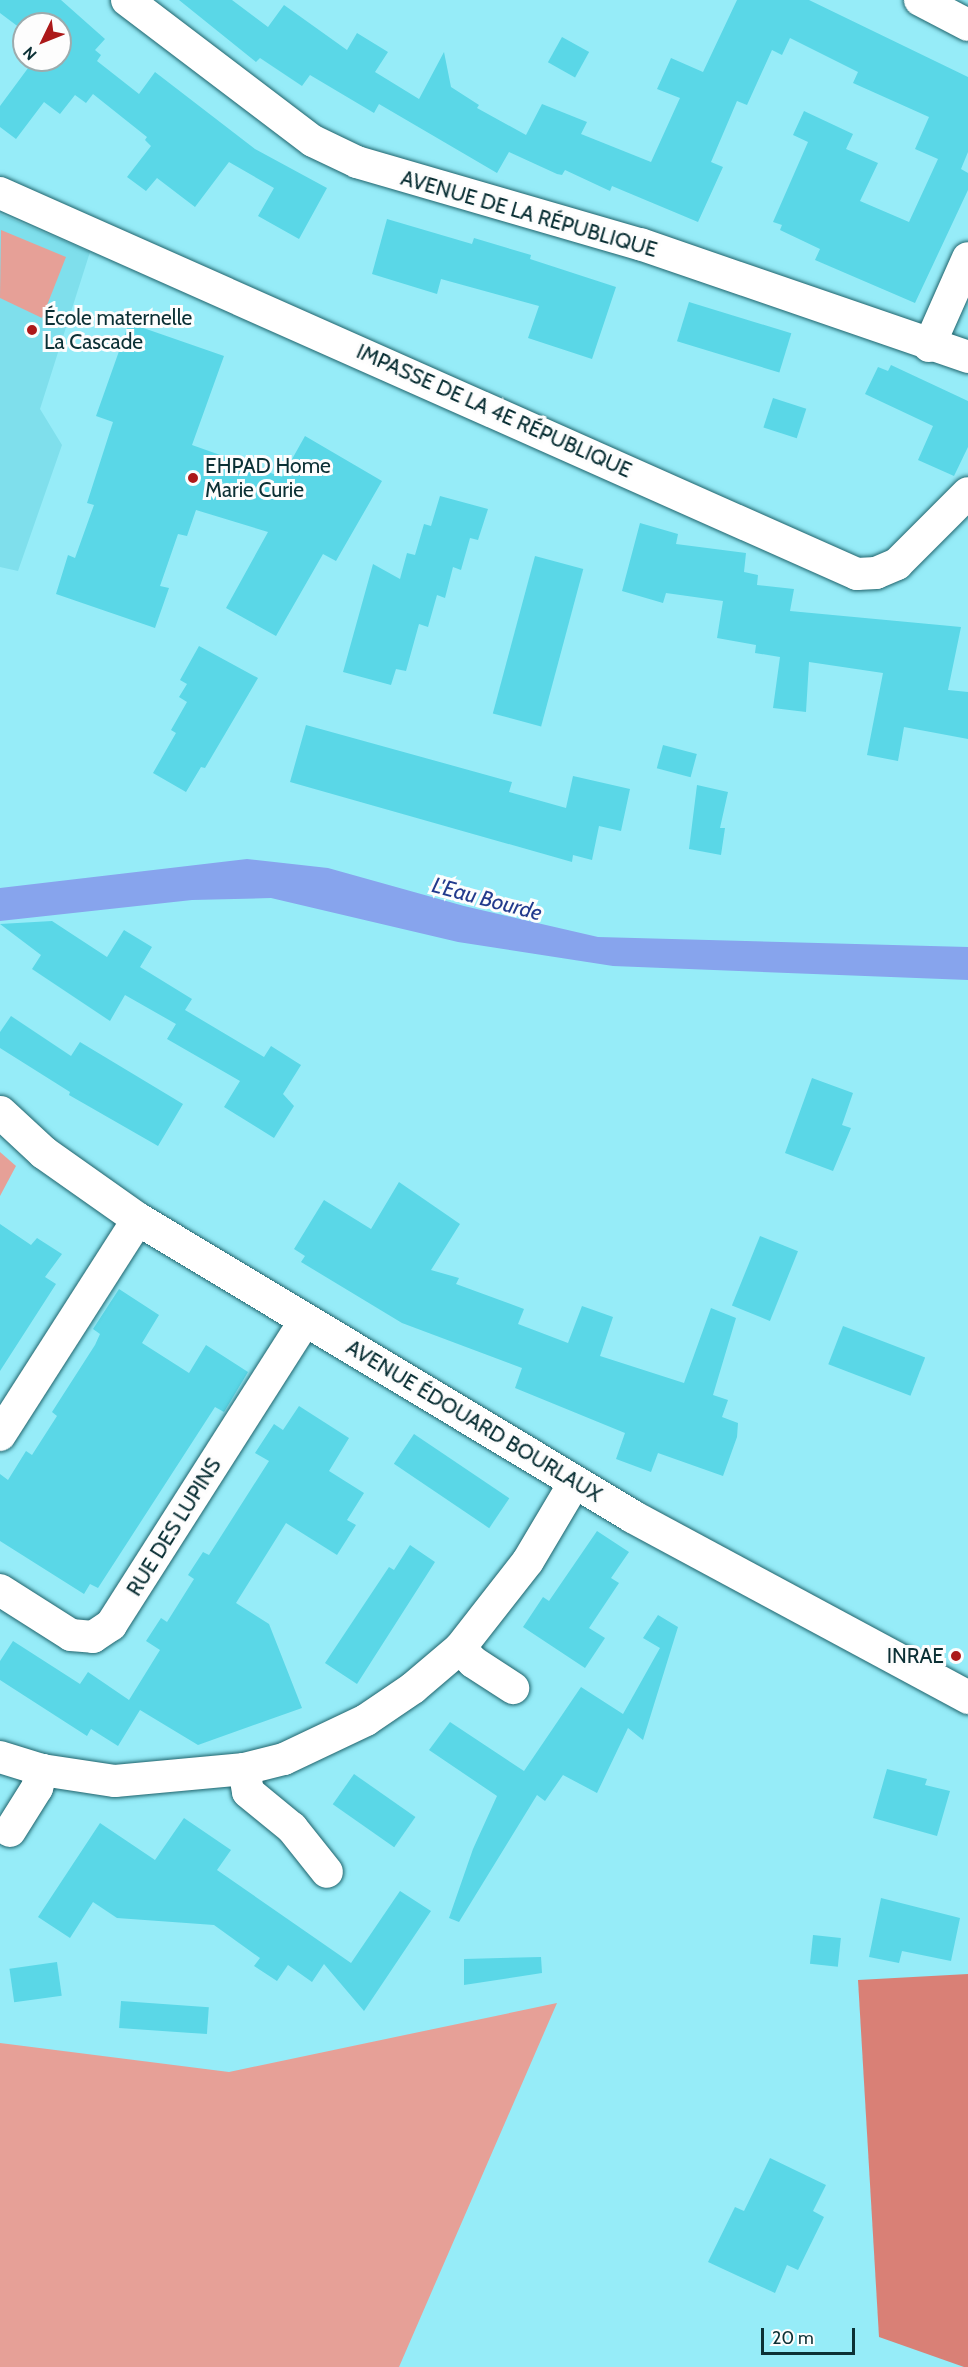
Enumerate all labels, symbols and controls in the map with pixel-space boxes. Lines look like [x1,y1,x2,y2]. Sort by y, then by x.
north arrow [12,12,72,72]
text: N [19,43,41,64]
street label: AVENUE DE LA RÉPUBLIQUE [398,165,660,263]
place label: École maternelle La Cascade [44,305,192,355]
marker: École maternelle La Cascade [25,323,39,337]
street label: IMPASSE DE LA 4E RÉPUBLIQUE [353,339,635,483]
place label: EHPAD Home Marie Curie [205,453,331,503]
marker: EHPAD Home Marie Curie [186,471,200,485]
water label: L'Eau Bourde [429,872,545,926]
street label: AVENUE ÉDOUARD BOURLAUX [342,1335,606,1507]
street label: RUE DES LUPINS [121,1453,227,1601]
place label: INRAE [887,1643,944,1669]
marker: INRAE [949,1649,963,1663]
scale bar [764,2316,858,2354]
text: 20 m [772,2327,814,2349]

